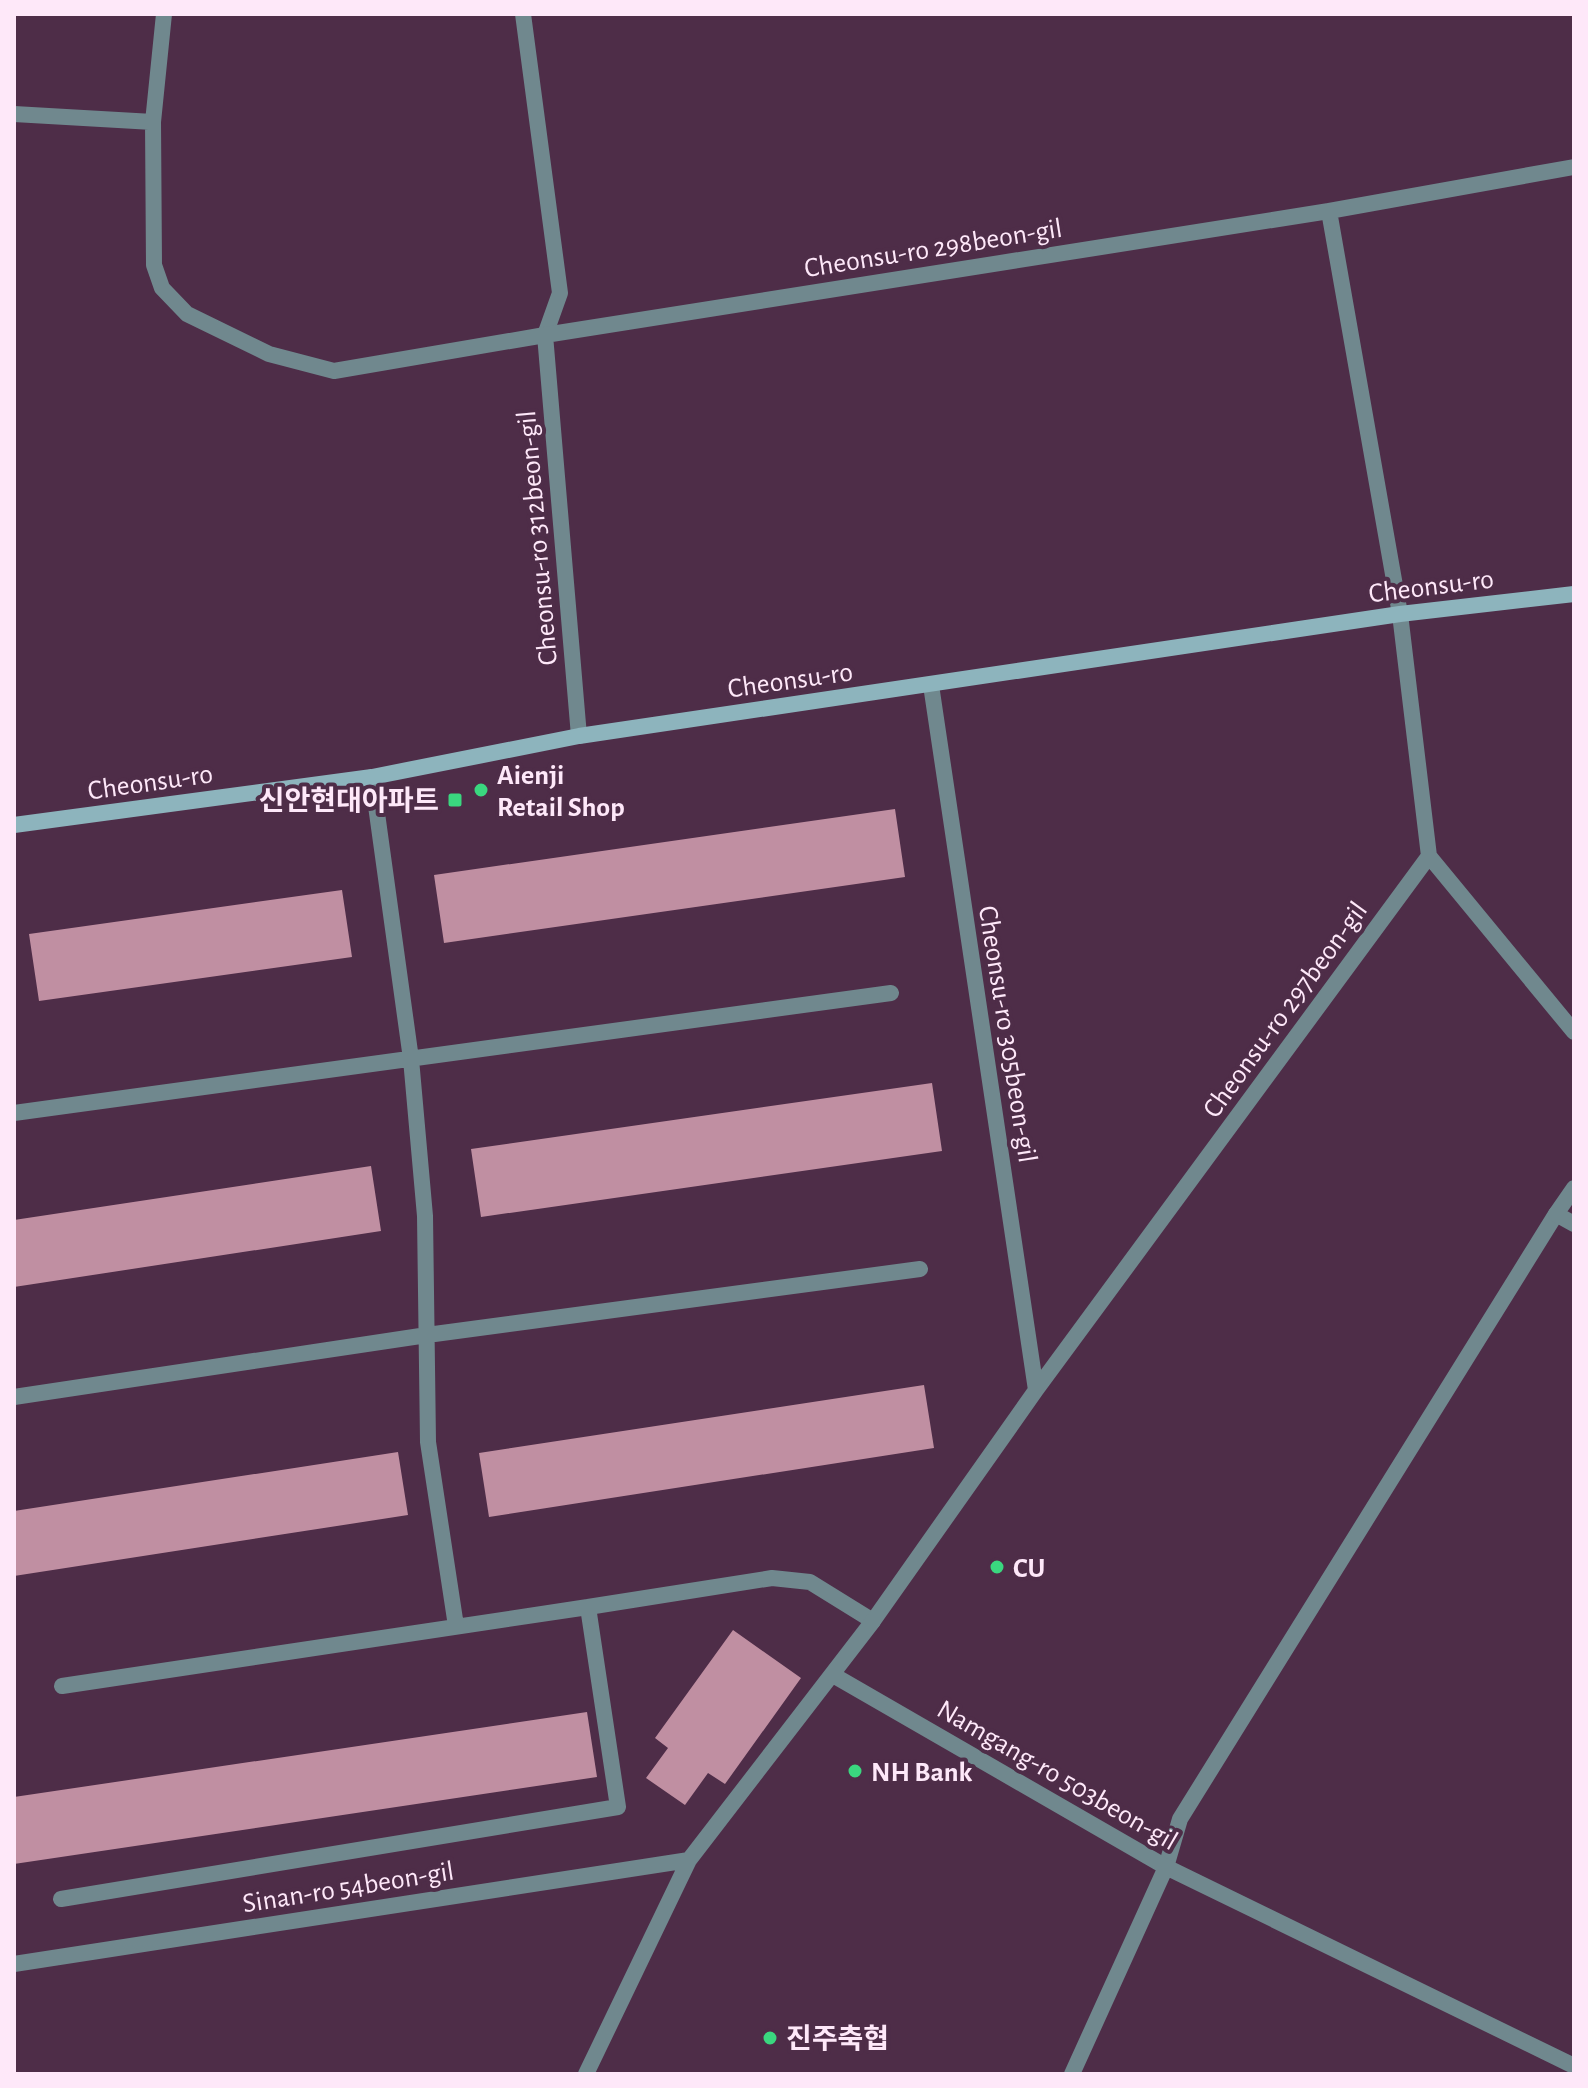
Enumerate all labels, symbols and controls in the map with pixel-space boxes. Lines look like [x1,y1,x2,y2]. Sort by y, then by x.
street label: Cheonsu-ro 298beon-gil [802,215,1064,283]
street label: Cheonsu-ro 312beon-gil [513,409,563,666]
street label: Cheonsu-ro [1367,565,1495,609]
street label: Cheonsu-ro [726,658,855,704]
street label: Cheonsu-ro [86,760,215,806]
place label: Aienji Retail Shop [497,762,625,822]
marker: Aienji Retail Shop [472,781,490,799]
place label: 신안현대아파트 [259,786,439,816]
marker: 신안현대아파트 [446,791,464,809]
street label: Cheonsu-ro 297beon-gil [1198,897,1373,1123]
street label: Cheonsu-ro 305beon-gil [973,904,1041,1165]
place label: CU [1013,1555,1045,1583]
marker: CU [988,1558,1006,1576]
street label: Namgang-ro 503beon-gil [932,1695,1182,1856]
place label: NH Bank [871,1759,973,1787]
marker: NH Bank [846,1762,864,1780]
street label: Sinan-ro 54beon-gil [241,1857,456,1919]
place label: 진주축협 [786,2024,889,2054]
marker: 진주축협 [761,2029,779,2047]

